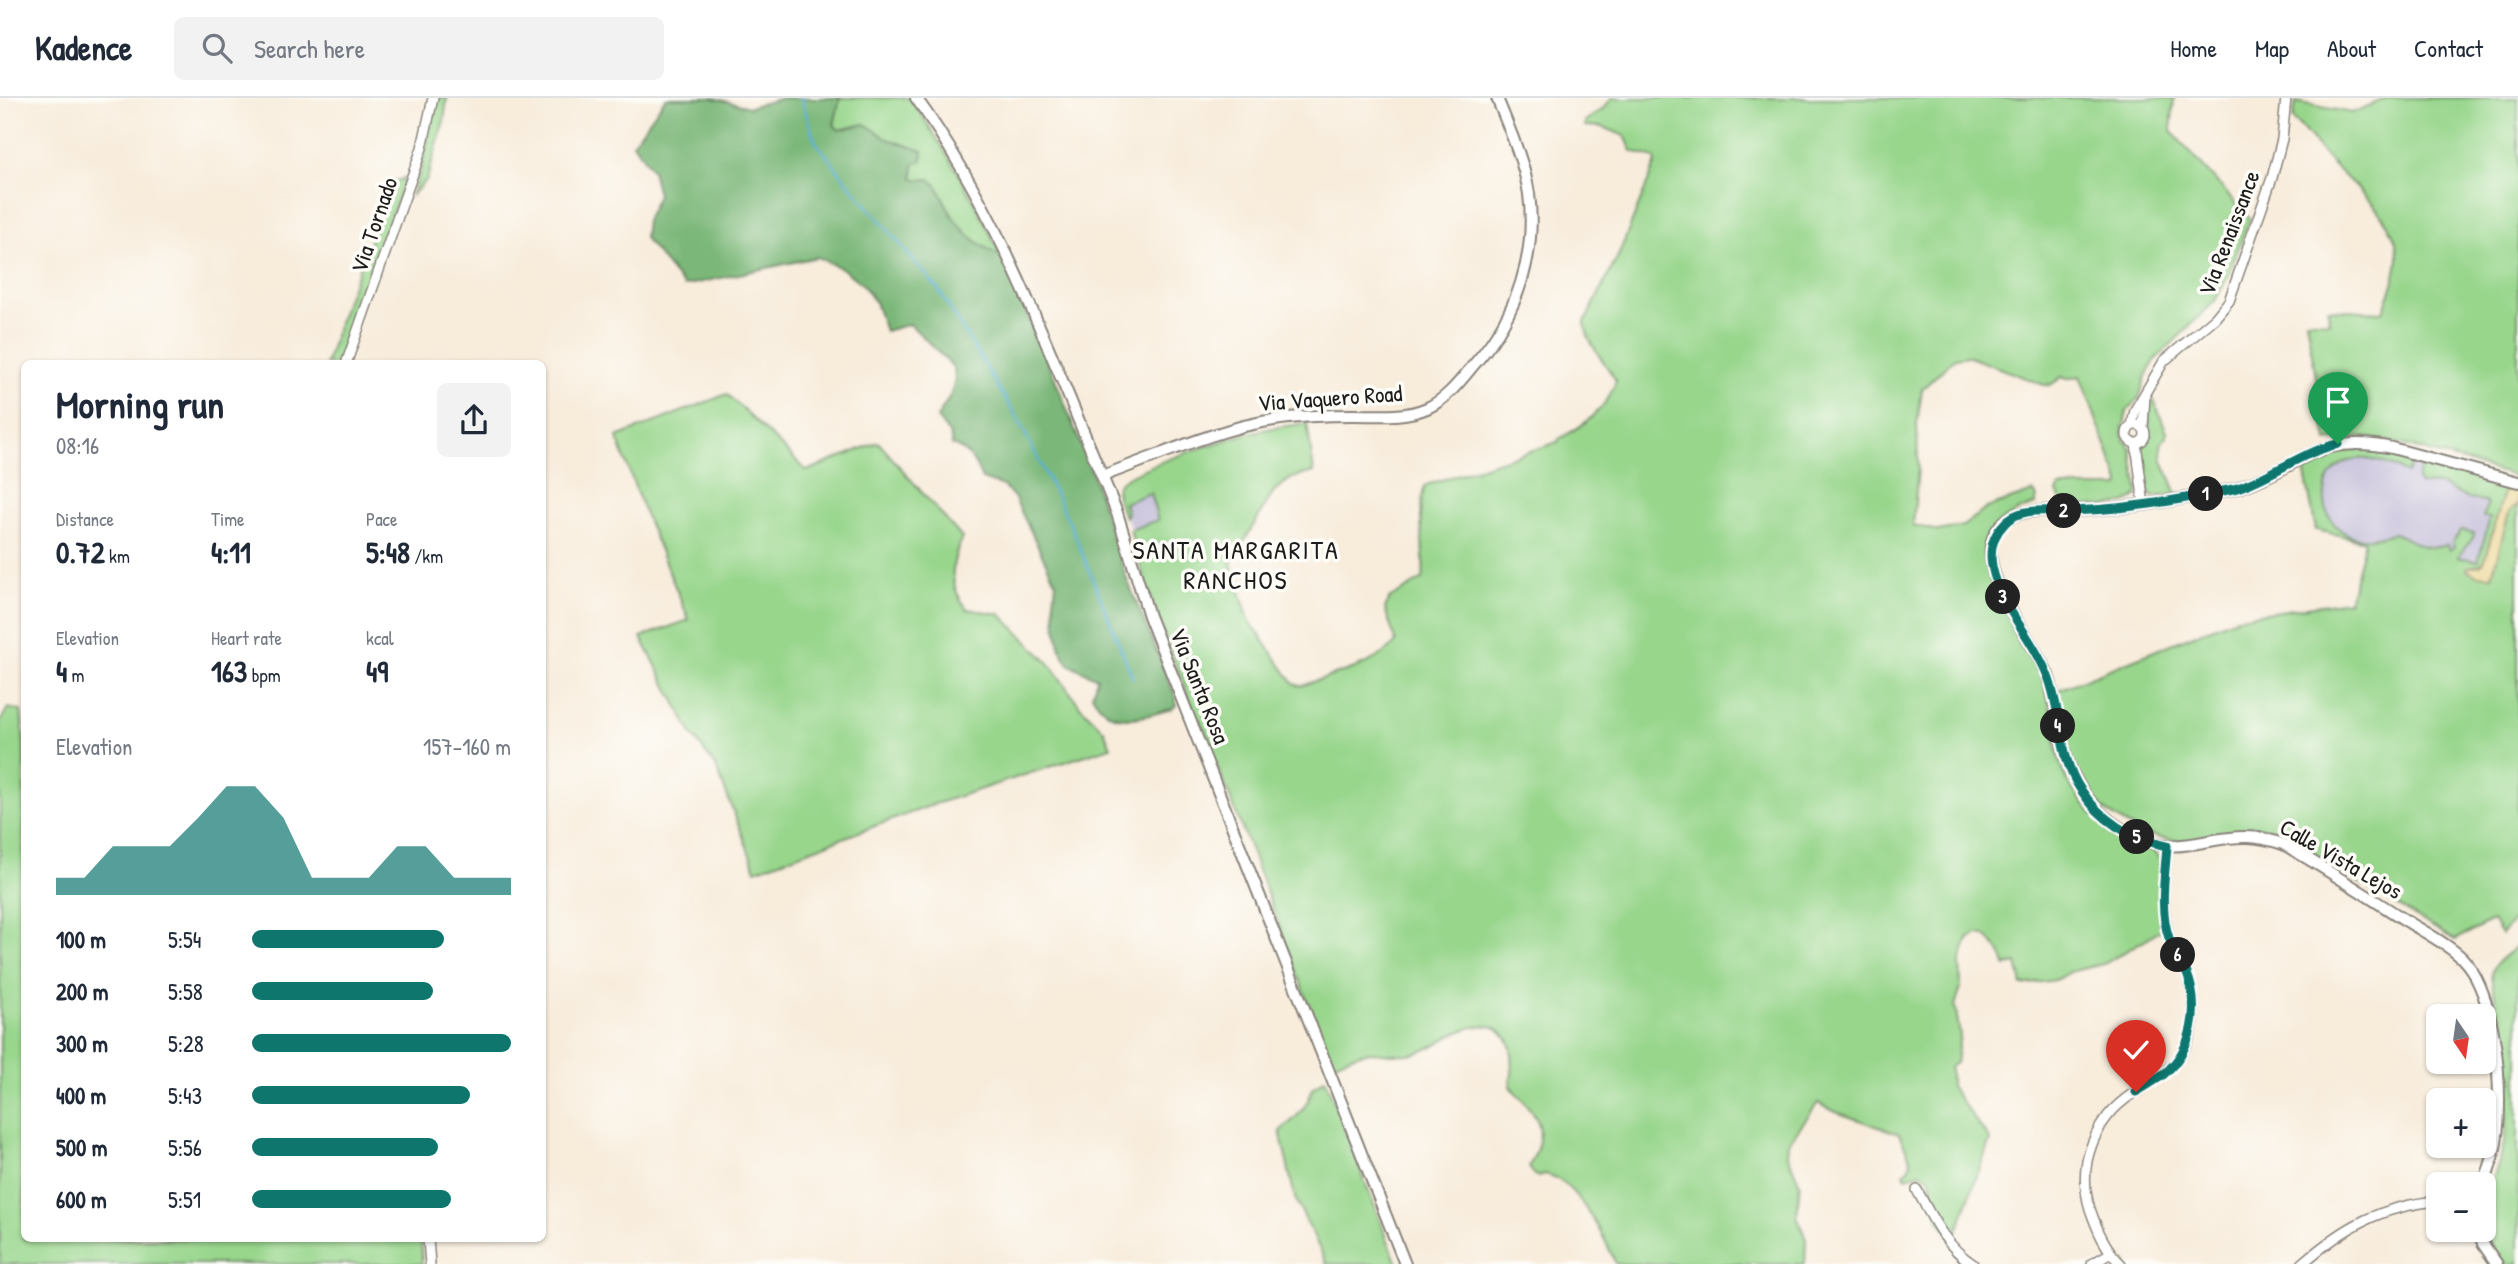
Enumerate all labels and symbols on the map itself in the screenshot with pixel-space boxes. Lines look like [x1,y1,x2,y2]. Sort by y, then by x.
street label: Via Renaissance [2190,166,2267,300]
street label: Via Tornado [343,173,404,277]
pin [2308,372,2368,444]
street label: Via Vaquero Road [1257,377,1403,418]
pin: 1 [2188,476,2224,512]
pin: 2 [2046,494,2082,528]
district label: SANTA MARGARITA RANCHOS [1132,532,1340,597]
pin: 3 [1986,580,2021,614]
street label: Via Santa Rosa [1163,623,1238,748]
pin: 4 [2040,708,2076,744]
street label: Calle Vista Lejos [2274,811,2408,906]
pin: 5 [2120,820,2154,854]
pin: 6 [2160,938,2196,972]
north arrow [2426,1004,2496,1074]
pin [2106,1020,2166,1092]

